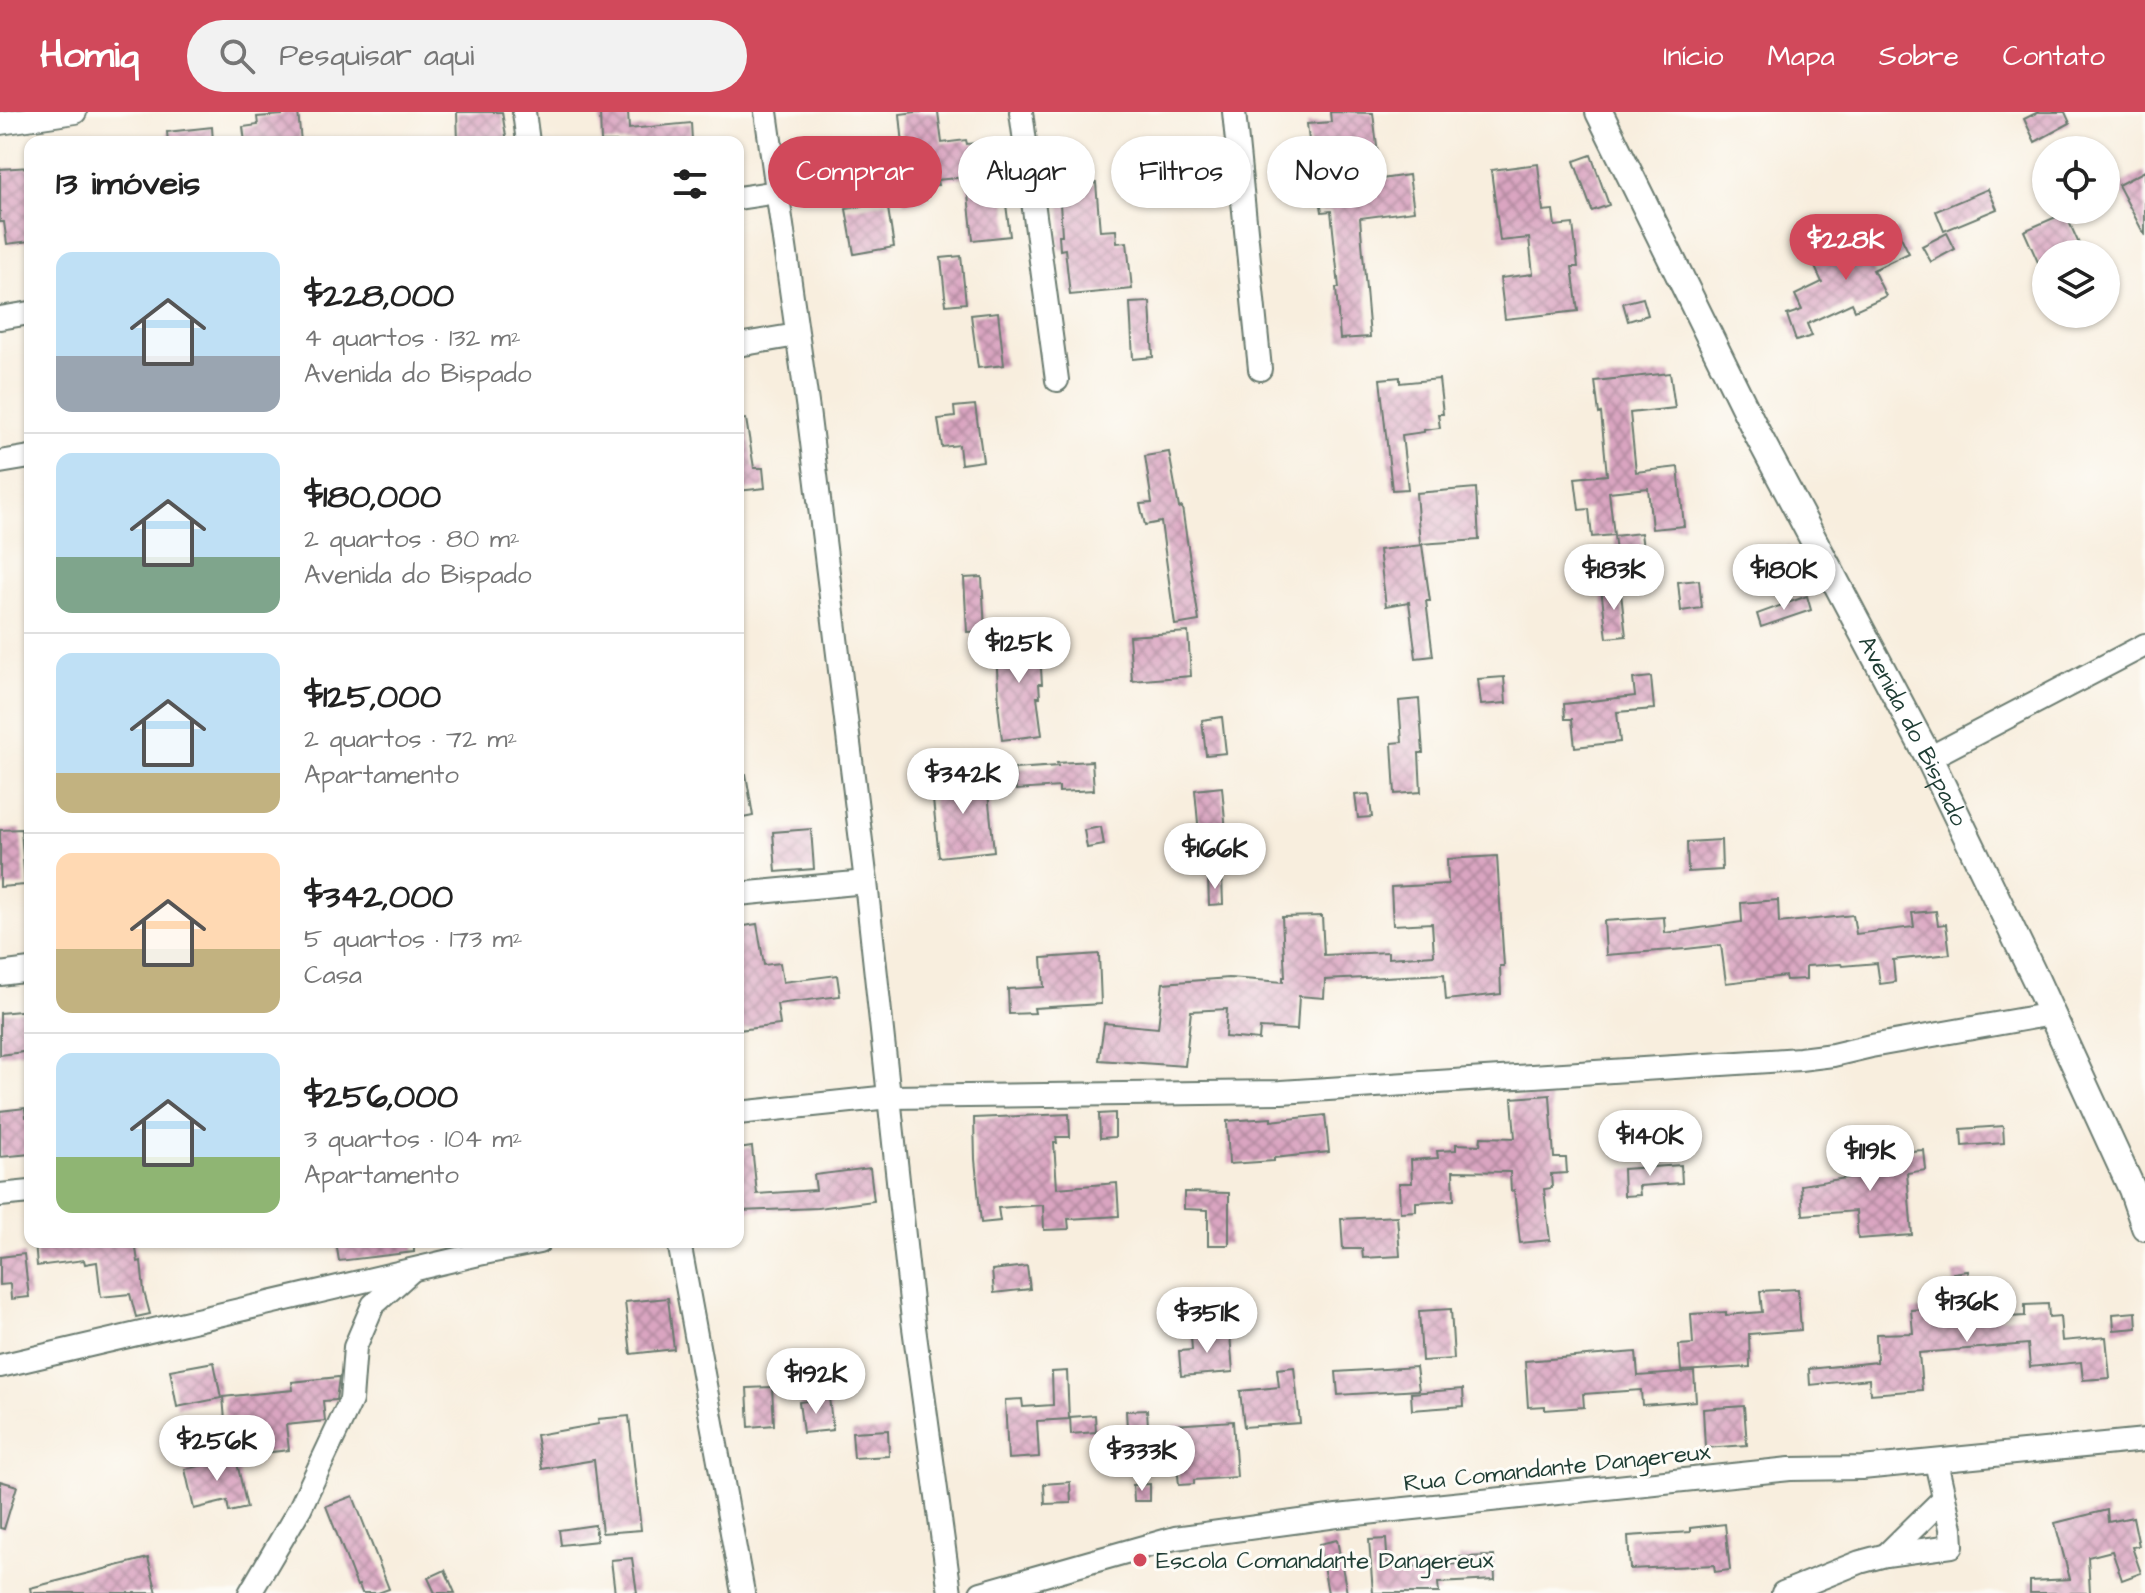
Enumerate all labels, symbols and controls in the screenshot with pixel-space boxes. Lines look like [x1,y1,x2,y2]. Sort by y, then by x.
search box [187,20,747,92]
text: Homiq [40,30,139,82]
icon: search [215,34,259,78]
text: Pesquisar aqui [279,35,474,77]
text: Início [1663,37,1723,76]
text: Mapa [1767,37,1835,76]
text: Sobre [1879,37,1959,76]
text: Contato [2003,37,2105,76]
chip: Comprar [768,136,942,208]
chip: Alugar [958,136,1095,208]
chip: Filtros [1111,136,1251,208]
chip: Novo [1267,136,1387,208]
map controls [2032,136,2120,328]
button: locate [2032,136,2120,224]
text: 13 imóveis [56,160,200,208]
icon: filters [668,162,712,206]
pin: $228K [1790,214,1902,282]
text: $228K [1808,222,1884,258]
button: layers [2032,240,2120,328]
text: $228,000 [304,272,454,320]
icon: home [120,284,216,380]
text: 4 quartos · 132 m² [304,320,521,356]
text: Avenida do Bispado [304,356,532,392]
text: $180,000 [304,473,441,521]
icon: home [120,485,216,581]
text: 2 quartos · 80 m² [304,521,520,557]
pin: $183K [1558,544,1670,612]
pin: $180K [1728,544,1840,612]
text: $183K [1582,552,1646,588]
text: $180K [1751,552,1817,588]
text: Avenida do Bispado [304,557,532,593]
pin: $125K [963,617,1075,685]
text: $125K [986,625,1052,661]
street label: Avenida do Bispado [1849,630,1976,833]
text: $125,000 [304,673,441,721]
icon: home [120,685,216,781]
text: 2 quartos · 72 m² [304,721,517,757]
pin: $342K [907,748,1019,816]
text: $342K [925,756,1001,792]
text: Apartamento [304,757,459,793]
pin: $166K [1159,823,1271,891]
text: $166K [1182,831,1248,867]
text: $342,000 [304,873,453,921]
icon: home [120,885,216,981]
text: 5 quartos · 173 m² [304,921,523,957]
text: Casa [304,957,362,993]
text: $256,000 [304,1073,458,1121]
icon: home [120,1085,216,1181]
pin: $140K [1594,1110,1706,1178]
text: $140K [1616,1118,1684,1154]
text: 3 quartos · 104 m² [304,1121,522,1157]
pin: $119K [1814,1125,1926,1193]
text: $119K [1844,1133,1896,1169]
text: Apartamento [304,1157,459,1193]
pin: $136K [1911,1276,2023,1344]
text: $136K [1935,1284,1999,1320]
pin: $351K [1151,1287,1263,1355]
text: $351K [1174,1295,1240,1331]
pin: $192K [760,1348,872,1416]
text: $192K [784,1356,848,1392]
pin: $256K [161,1415,273,1483]
text: $256K [177,1423,257,1459]
pin: $333K [1086,1425,1198,1493]
text: $333K [1107,1433,1177,1469]
street label: Rua Comandante Dangereux [1402,1435,1713,1502]
place label: Escola Comandante Dangereux [1156,1544,1494,1579]
marker: Escola Comandante Dangereux [1131,1551,1149,1569]

